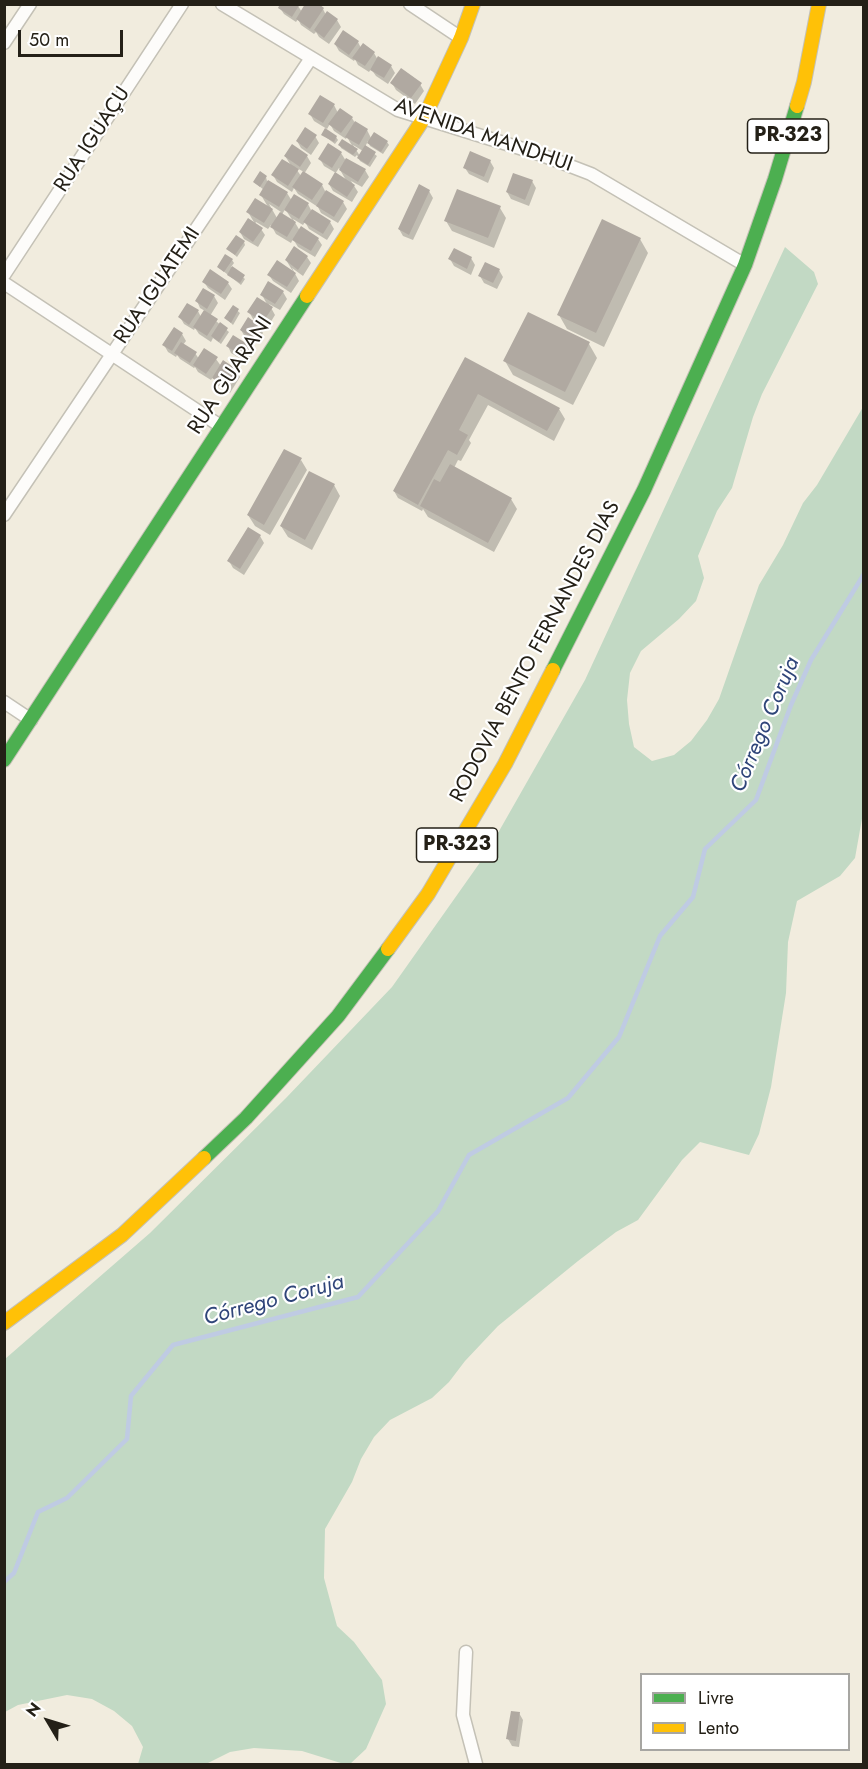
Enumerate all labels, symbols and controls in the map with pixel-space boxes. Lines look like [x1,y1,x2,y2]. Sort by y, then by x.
scale bar [21,18,126,56]
text: 50 m [29,27,69,53]
street label: RUA IGUAÇU [50,83,136,197]
street label: AVENIDA MANDHUI [390,94,576,178]
road number: PR-323 [748,119,828,153]
street label: RUA IGUATEMI [110,223,206,349]
street label: RUA GUARANI [184,312,278,440]
street label: RODOVIA BENTO FERNANDES DIAS [446,497,626,807]
water label: Córrego Coruja [726,653,806,797]
road number: PR-323 [416,828,498,862]
water label: Córrego Coruja [201,1270,347,1332]
legend [640,1673,850,1751]
text: Livre [698,1685,734,1711]
north arrow [18,1691,78,1751]
text: N [20,1698,46,1722]
text: Lento [698,1715,739,1741]

